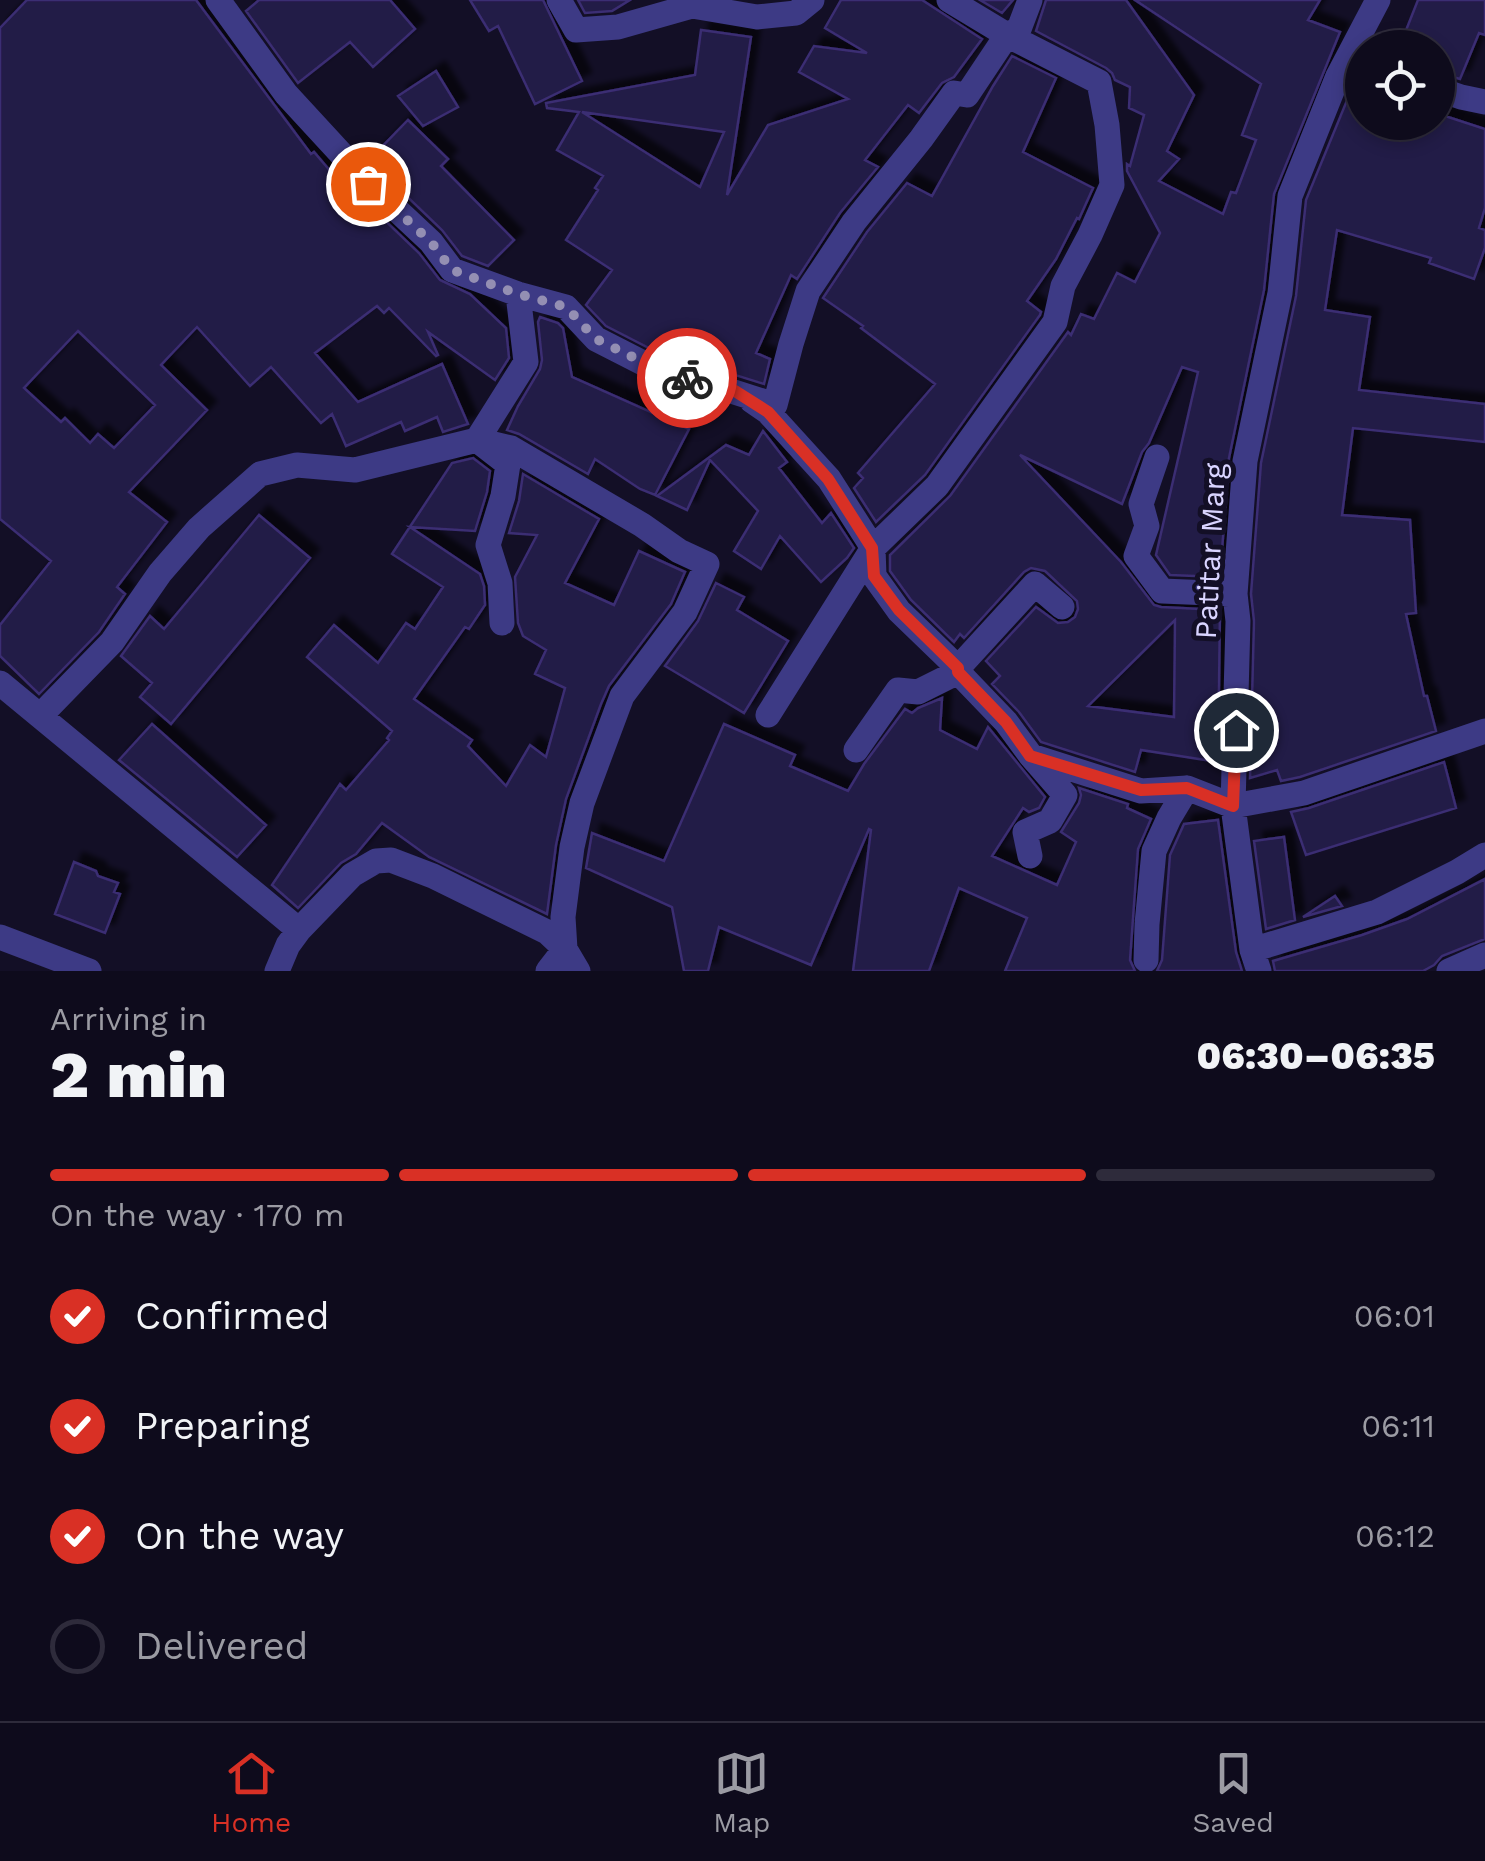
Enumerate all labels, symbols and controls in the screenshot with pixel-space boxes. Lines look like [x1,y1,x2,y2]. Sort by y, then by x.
map controls [1345,30,1455,140]
button: locate [1345,30,1455,140]
pin [326,142,411,227]
icon: bag [341,157,396,212]
courier [637,328,737,428]
icon: bike [660,351,715,406]
street label: Patitar Marg [1188,462,1232,640]
pin [1194,688,1279,773]
icon: home [1209,703,1264,758]
text: Arriving in [50,1000,207,1038]
text: 06:30–06:35 [1196,1034,1435,1078]
text: 2 min [50,1037,227,1113]
text: On the way · 170 m [50,1196,345,1234]
icon: check [50,1289,105,1344]
text: Confirmed [135,1294,330,1338]
text: 06:01 [1354,1297,1435,1335]
icon: check [50,1399,105,1454]
text: Preparing [135,1404,310,1448]
text: 06:11 [1361,1407,1435,1445]
icon: check [50,1509,105,1564]
text: On the way [135,1514,344,1558]
text: 06:12 [1355,1517,1435,1555]
text: Delivered [135,1624,308,1668]
tab: Home [211,1746,291,1839]
tab: Map [713,1746,770,1839]
tab: Saved [1193,1746,1274,1839]

